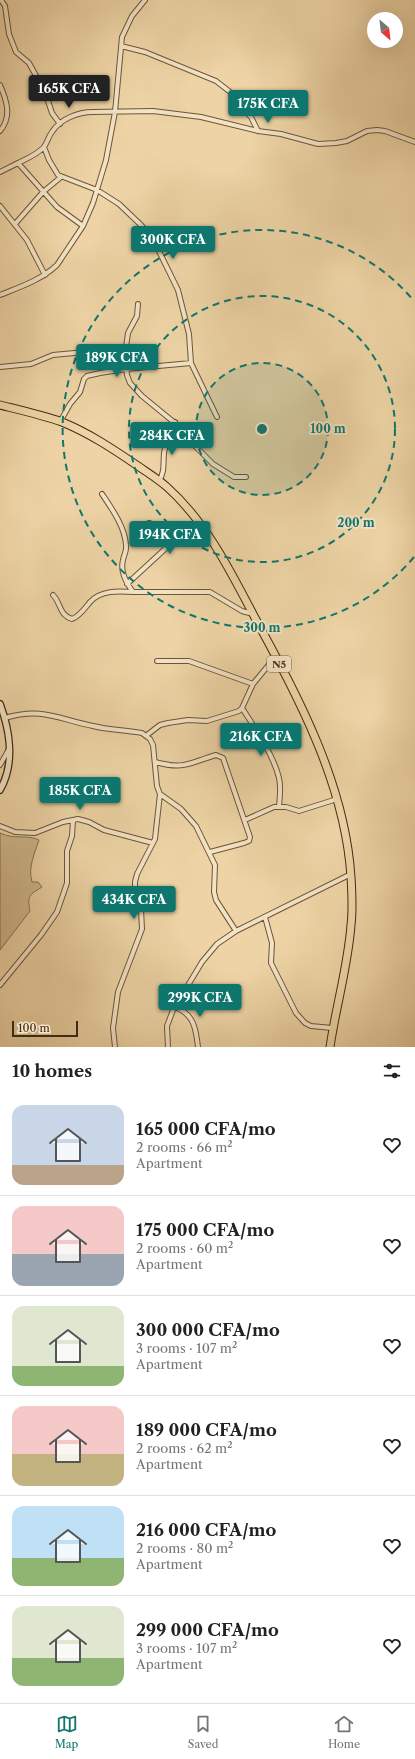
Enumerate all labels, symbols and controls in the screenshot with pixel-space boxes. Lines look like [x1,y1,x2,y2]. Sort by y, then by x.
north arrow [367,12,403,48]
map controls [367,12,403,48]
pin: 165K CFA [28,75,110,109]
text: 165K CFA [38,80,100,96]
pin: 175K CFA [227,90,309,124]
text: 175K CFA [237,95,299,111]
pin: 300K CFA [132,226,214,260]
text: 300K CFA [140,231,206,247]
pin: 189K CFA [76,344,158,378]
text: 189K CFA [85,349,149,365]
text: 100 m [310,421,346,436]
pin: 284K CFA [131,422,213,456]
centre of rings [255,422,269,436]
text: 284K CFA [139,427,205,443]
text: 200 m [337,515,375,530]
pin: 194K CFA [129,521,211,555]
text: 194K CFA [138,526,202,542]
text: 300 m [243,620,281,635]
road number: N5 [267,656,291,672]
pin: 216K CFA [220,723,302,757]
text: 216K CFA [229,728,293,744]
pin: 185K CFA [39,777,121,811]
text: 185K CFA [49,782,111,798]
pin: 434K CFA [93,886,175,920]
text: 434K CFA [102,891,166,907]
pin: 299K CFA [159,984,241,1018]
text: 299K CFA [167,989,233,1005]
scale bar [12,1019,78,1038]
text: 100 m [18,1021,50,1035]
icon: filters [381,1060,403,1082]
text: 10 homes [12,1061,92,1081]
text: 165 000 CFA/mo [136,1119,276,1139]
icon: home [44,1121,92,1169]
icon: heart [381,1134,403,1156]
text: 2 rooms · 66 m² [136,1139,233,1155]
text: Apartment [136,1155,203,1171]
text: 175 000 CFA/mo [136,1220,274,1240]
icon: home [44,1222,92,1270]
icon: heart [381,1235,403,1257]
text: 2 rooms · 60 m² [136,1240,233,1256]
text: Apartment [136,1256,203,1272]
text: 300 000 CFA/mo [136,1320,280,1340]
icon: home [44,1322,92,1370]
icon: heart [381,1335,403,1357]
text: 3 rooms · 107 m² [136,1340,237,1356]
text: Apartment [136,1356,203,1372]
text: 189 000 CFA/mo [136,1420,277,1440]
icon: home [44,1422,92,1470]
icon: heart [381,1435,403,1457]
text: 2 rooms · 62 m² [136,1440,233,1456]
text: Apartment [136,1456,203,1472]
text: 216 000 CFA/mo [136,1520,276,1540]
icon: home [44,1522,92,1570]
icon: heart [381,1535,403,1557]
text: 2 rooms · 80 m² [136,1540,233,1556]
text: Apartment [136,1556,203,1572]
text: 299 000 CFA/mo [136,1620,279,1640]
icon: home [44,1622,92,1670]
icon: heart [381,1635,403,1657]
text: 3 rooms · 107 m² [136,1640,237,1656]
text: Apartment [136,1656,203,1672]
tab: Map [55,1713,78,1751]
tab: Saved [188,1713,218,1751]
tab: Home [328,1713,360,1751]

